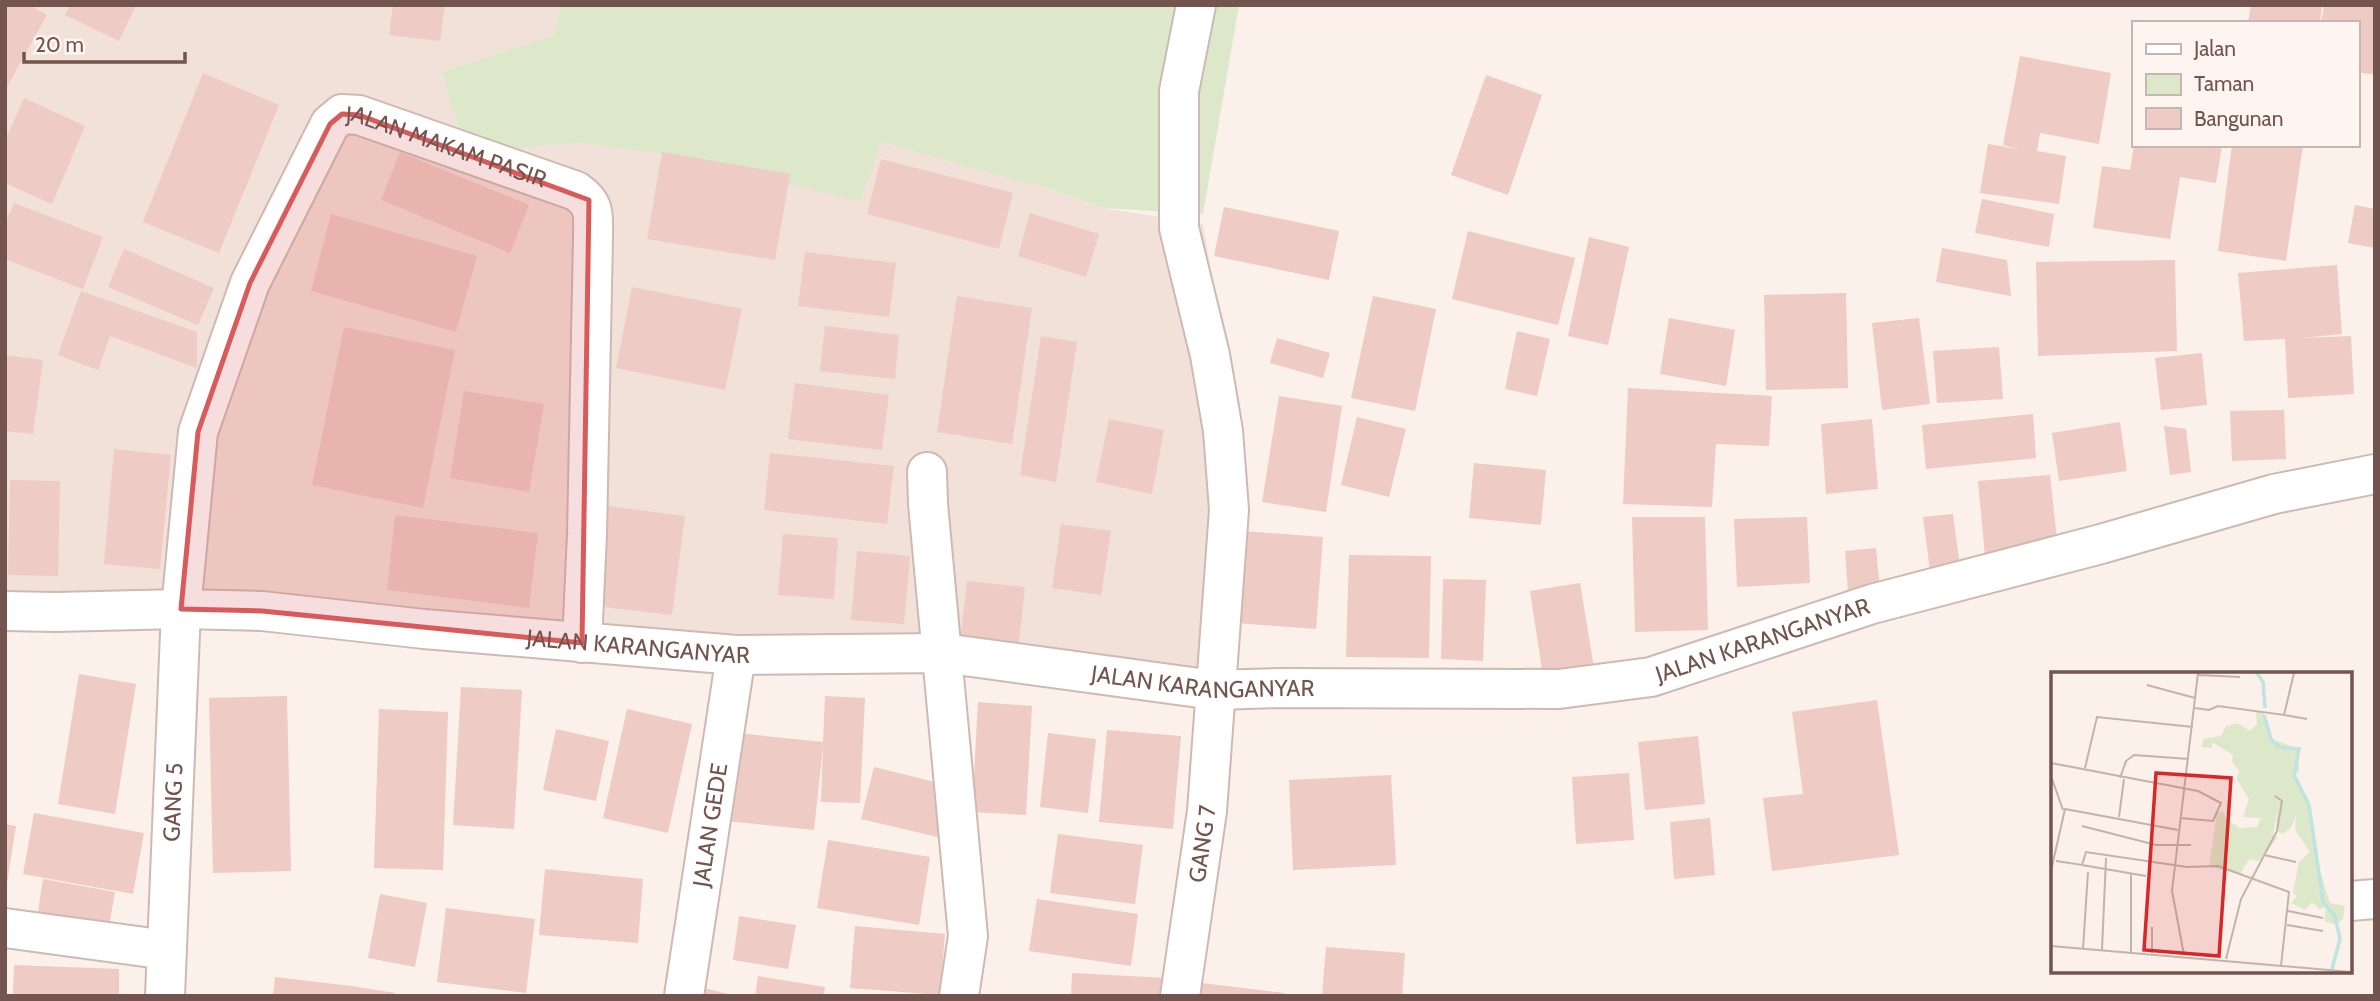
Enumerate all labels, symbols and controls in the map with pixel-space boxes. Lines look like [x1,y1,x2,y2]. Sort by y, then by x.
scale bar [24,21,186,65]
legend [2132,21,2359,147]
text: 20 m [35,32,84,57]
text: Jalan [2193,36,2236,61]
text: Taman [2194,71,2254,96]
street label: JALAN MAKAM PASIR [344,99,550,194]
text: Bangunan [2194,106,2283,131]
street label: JALAN KARANGANYAR [1651,592,1873,689]
street label: JALAN KARANGANYAR [524,624,750,669]
street label: JALAN KARANGANYAR [1089,659,1315,704]
inset map [2051,672,2352,973]
street label: JALAN GEDE [687,761,733,890]
street label: GANG 5 [157,762,189,842]
street label: GANG 7 [1183,803,1221,884]

